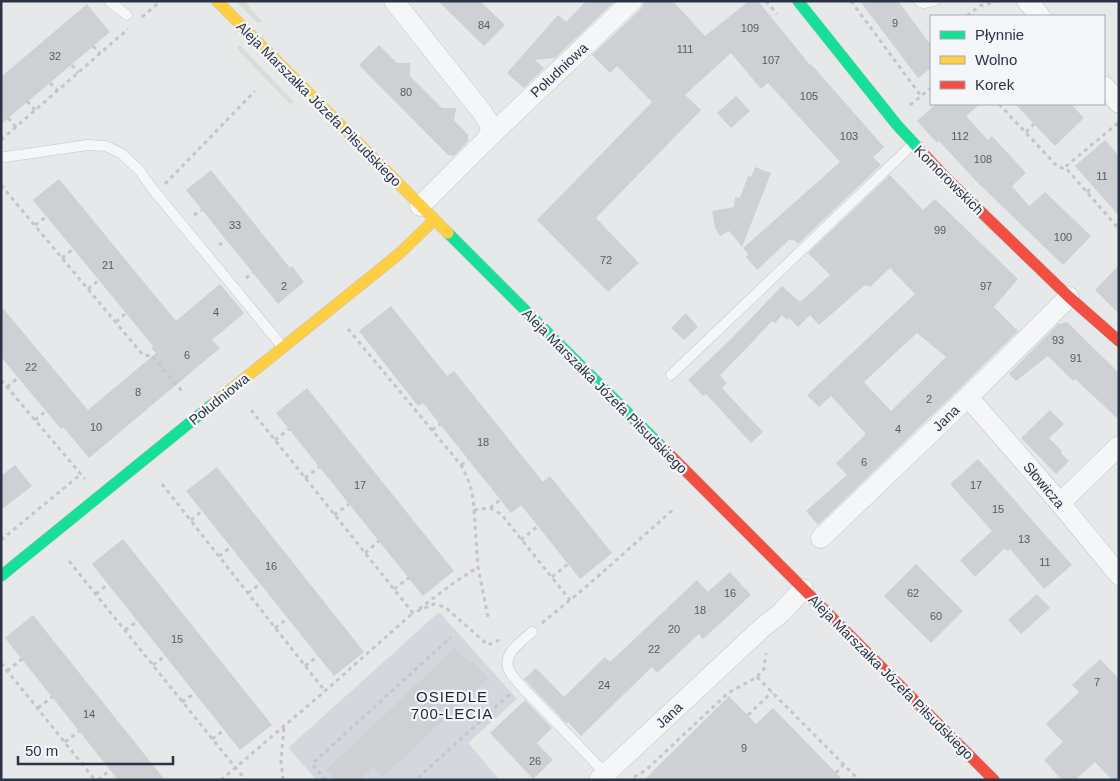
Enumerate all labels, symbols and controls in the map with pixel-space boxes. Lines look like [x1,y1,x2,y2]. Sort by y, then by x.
legend [930,15,1105,105]
house number: 9 [892,17,898,29]
street label: Aleja Marszałka Józefa Piłsudskiego [233,18,405,190]
house number: 84 [478,19,490,31]
house number: 109 [741,22,759,34]
text: Płynnie [975,26,1024,43]
street label: Południowa [527,39,591,101]
house number: 111 [677,43,693,55]
house number: 32 [49,50,61,62]
text: Wolno [975,51,1017,68]
house number: 107 [762,54,780,66]
text: Korek [975,76,1015,93]
house number: 80 [400,86,412,98]
house number: 105 [800,90,818,102]
house number: 103 [840,130,858,142]
house number: 112 [951,130,969,142]
street label: Komorowskich [911,142,987,218]
house number: 108 [974,153,992,165]
house number: 11 [1096,170,1108,182]
house number: 33 [229,219,241,231]
house number: 99 [934,224,946,236]
house number: 100 [1054,231,1072,243]
house number: 72 [600,254,612,266]
house number: 21 [102,259,114,271]
house number: 2 [281,280,287,292]
house number: 97 [980,280,992,292]
street label: Aleja Marszałka Józefa Piłsudskiego [519,305,691,477]
house number: 4 [213,306,219,318]
house number: 93 [1052,334,1064,346]
house number: 6 [184,349,190,361]
house number: 91 [1070,352,1082,364]
house number: 22 [25,361,37,373]
street label: Południowa [186,370,252,428]
house number: 8 [135,386,141,398]
house number: 2 [926,393,932,405]
street label: Jana [930,402,963,434]
house number: 10 [90,421,102,433]
house number: 4 [895,423,901,435]
house number: 18 [477,436,489,448]
house number: 6 [861,456,867,468]
street label: Słowicza [1020,459,1068,511]
house number: 17 [354,479,366,491]
house number: 17 [970,479,982,491]
house number: 15 [992,503,1004,515]
house number: 13 [1018,533,1030,545]
house number: 11 [1039,556,1051,568]
house number: 16 [265,560,277,572]
house number: 16 [724,587,736,599]
house number: 62 [907,587,919,599]
street label: Aleja Marszałka Józefa Piłsudskiego [805,591,977,763]
house number: 18 [694,604,706,616]
house number: 60 [930,610,942,622]
house number: 20 [668,623,680,635]
house number: 15 [171,633,183,645]
house number: 22 [648,643,660,655]
house number: 7 [1094,676,1100,688]
house number: 24 [598,679,610,691]
district label: OSIEDLE 700-LECIA [411,688,493,722]
street label: Jana [652,699,686,731]
house number: 14 [83,708,95,720]
scale bar [18,734,172,766]
text: 50 m [25,742,58,759]
house number: 9 [741,742,747,754]
house number: 26 [529,755,541,767]

